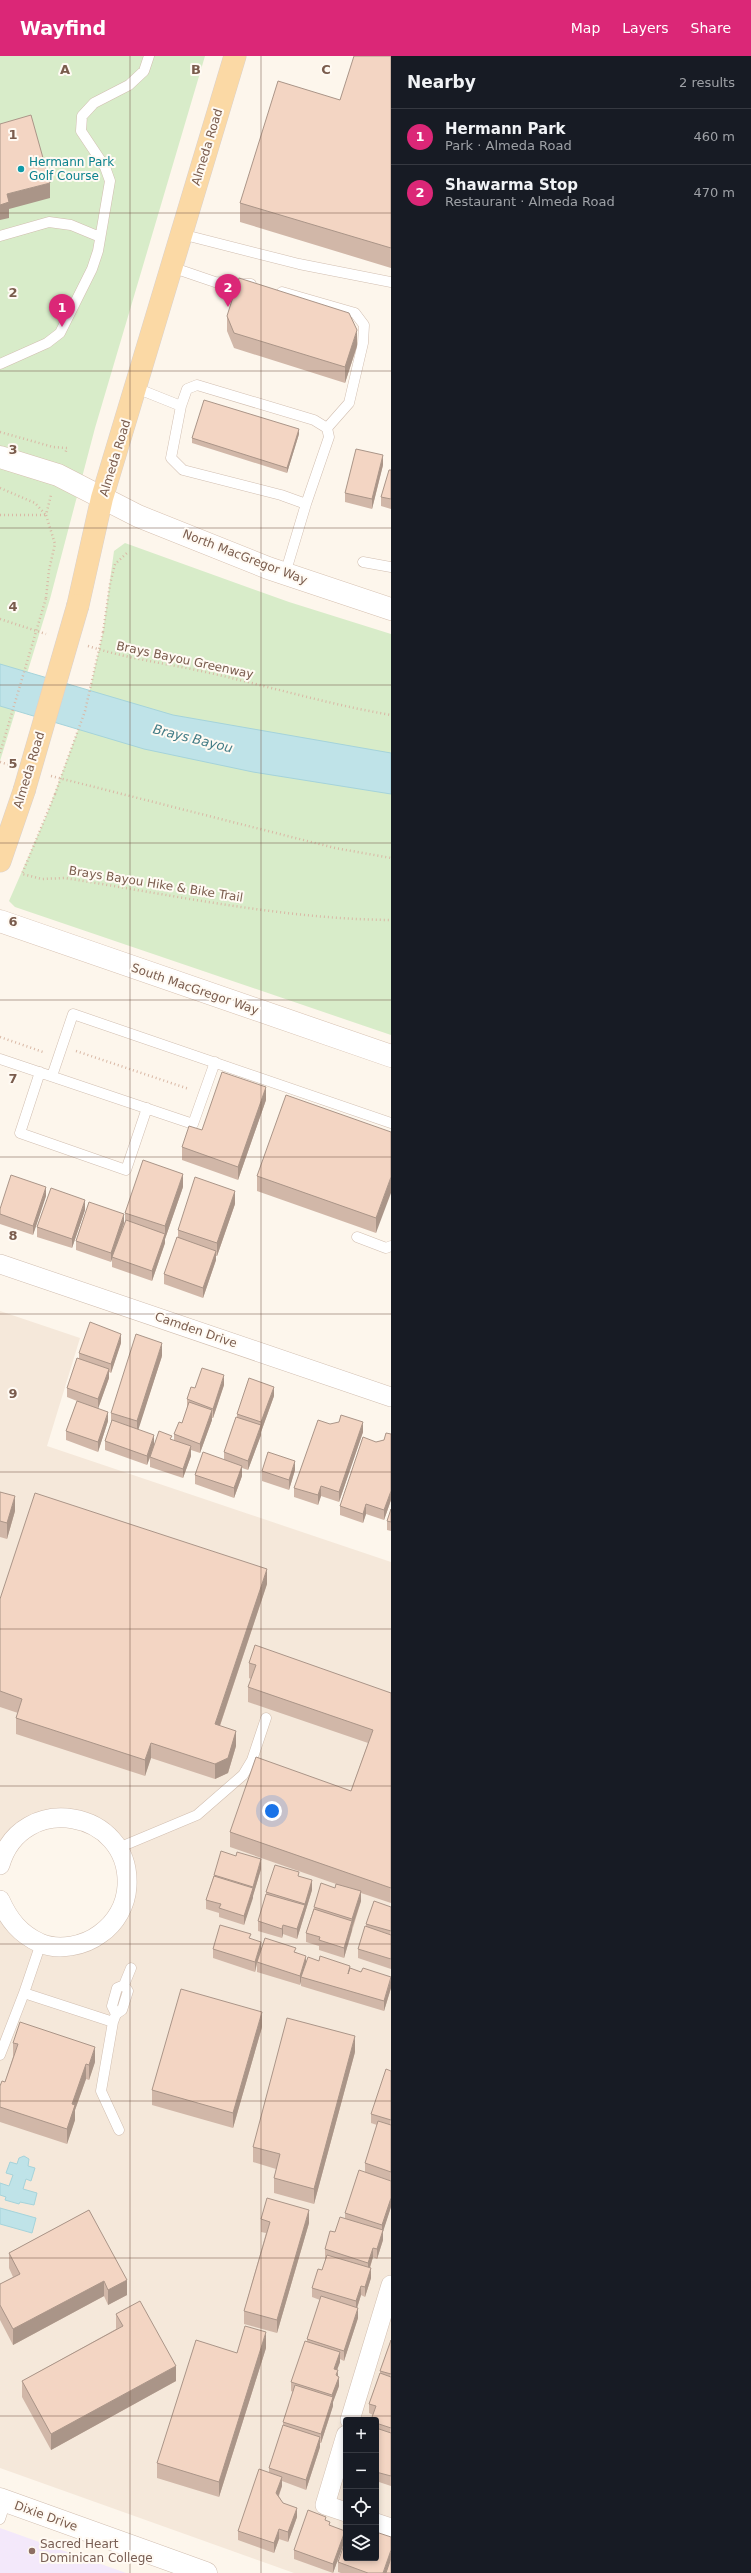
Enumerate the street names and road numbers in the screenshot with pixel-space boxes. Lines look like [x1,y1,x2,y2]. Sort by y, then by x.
street label: Almeda Road [189,107,225,187]
street label: Almeda Road [97,418,133,498]
street label: North MacGregor Way [181,527,309,587]
street label: Brays Bayou Greenway [115,639,255,681]
street label: Almeda Road [11,730,47,810]
street label: Brays Bayou Hike & Bike Trail [68,863,244,905]
street label: South MacGregor Way [130,961,260,1017]
street label: Camden Drive [153,1309,239,1351]
street label: Dixie Drive [13,2498,79,2534]

